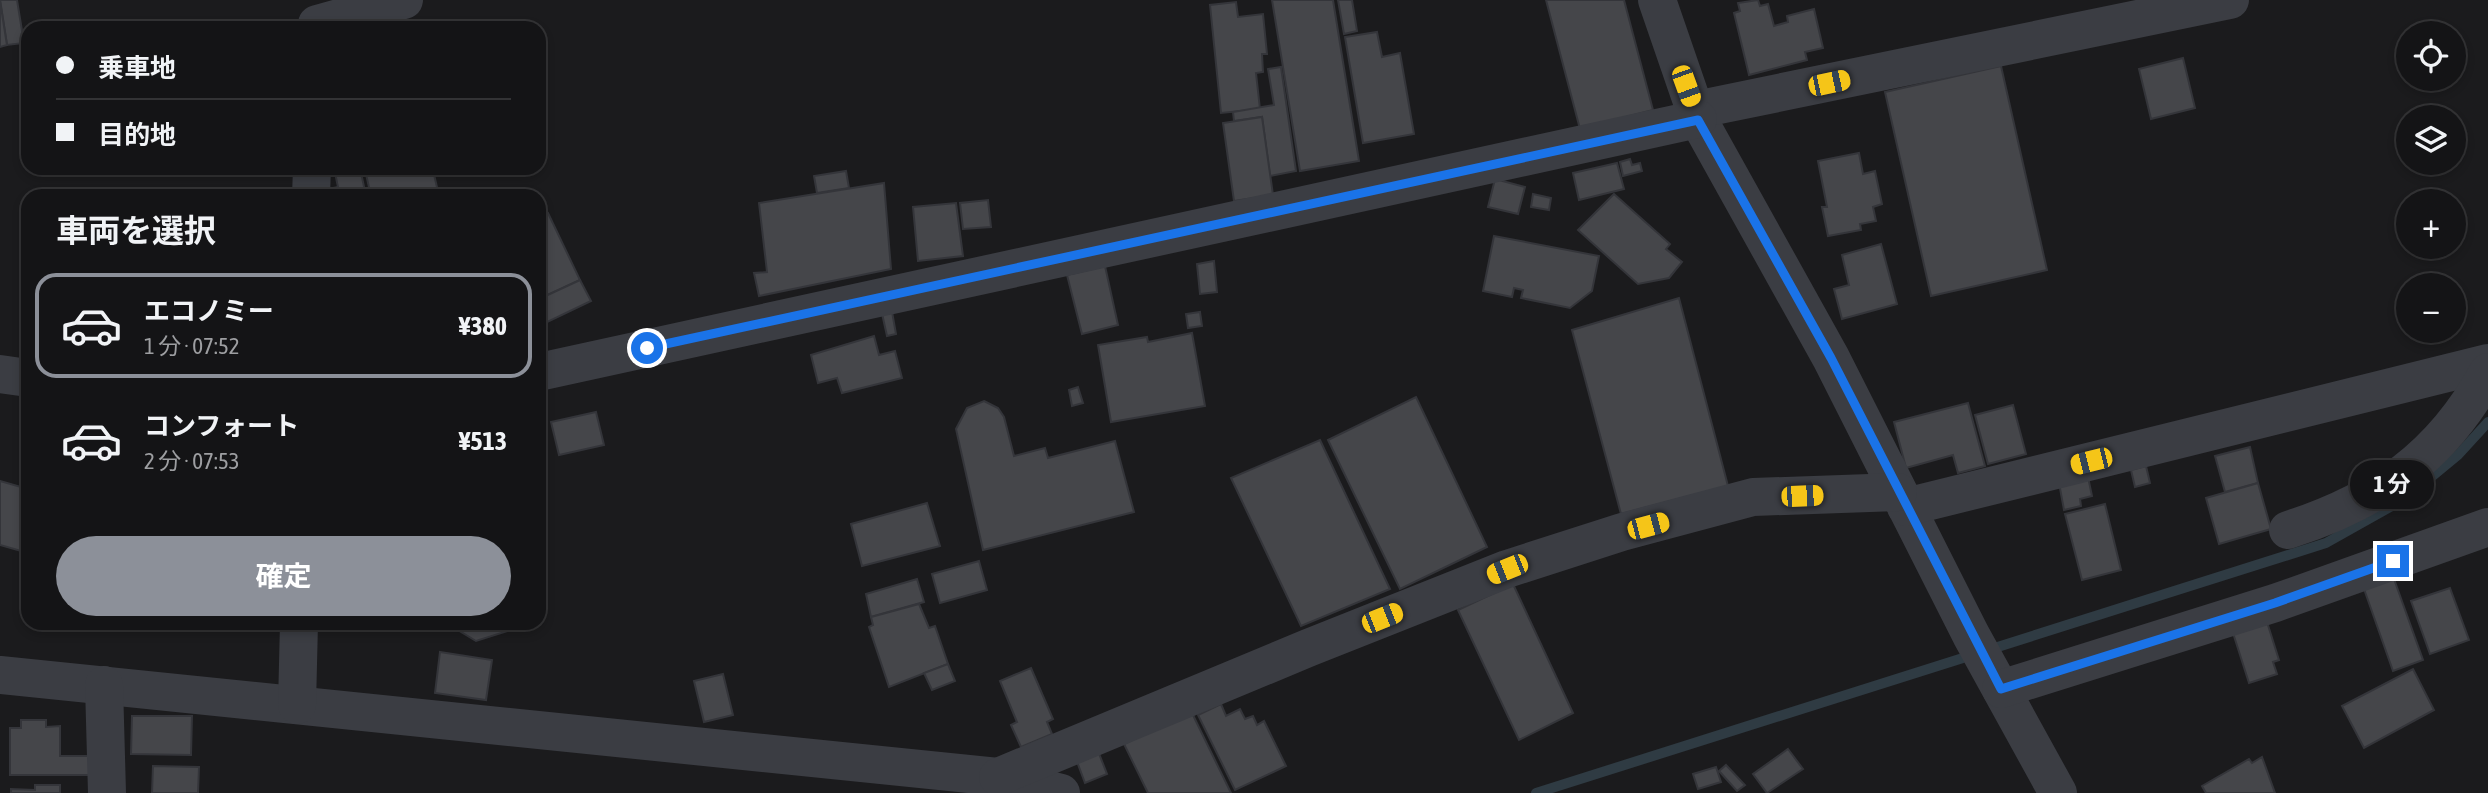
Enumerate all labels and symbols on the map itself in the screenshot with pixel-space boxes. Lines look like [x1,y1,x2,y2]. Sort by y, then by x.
car [1669,63,1704,109]
car [1807,68,1852,98]
route start [631,332,663,364]
car [2069,446,2114,476]
callout: 1 分 [2351,460,2435,508]
car [1781,485,1824,507]
car [1625,510,1672,542]
route end [2377,545,2409,577]
car [1484,551,1531,587]
car [1359,600,1406,636]

